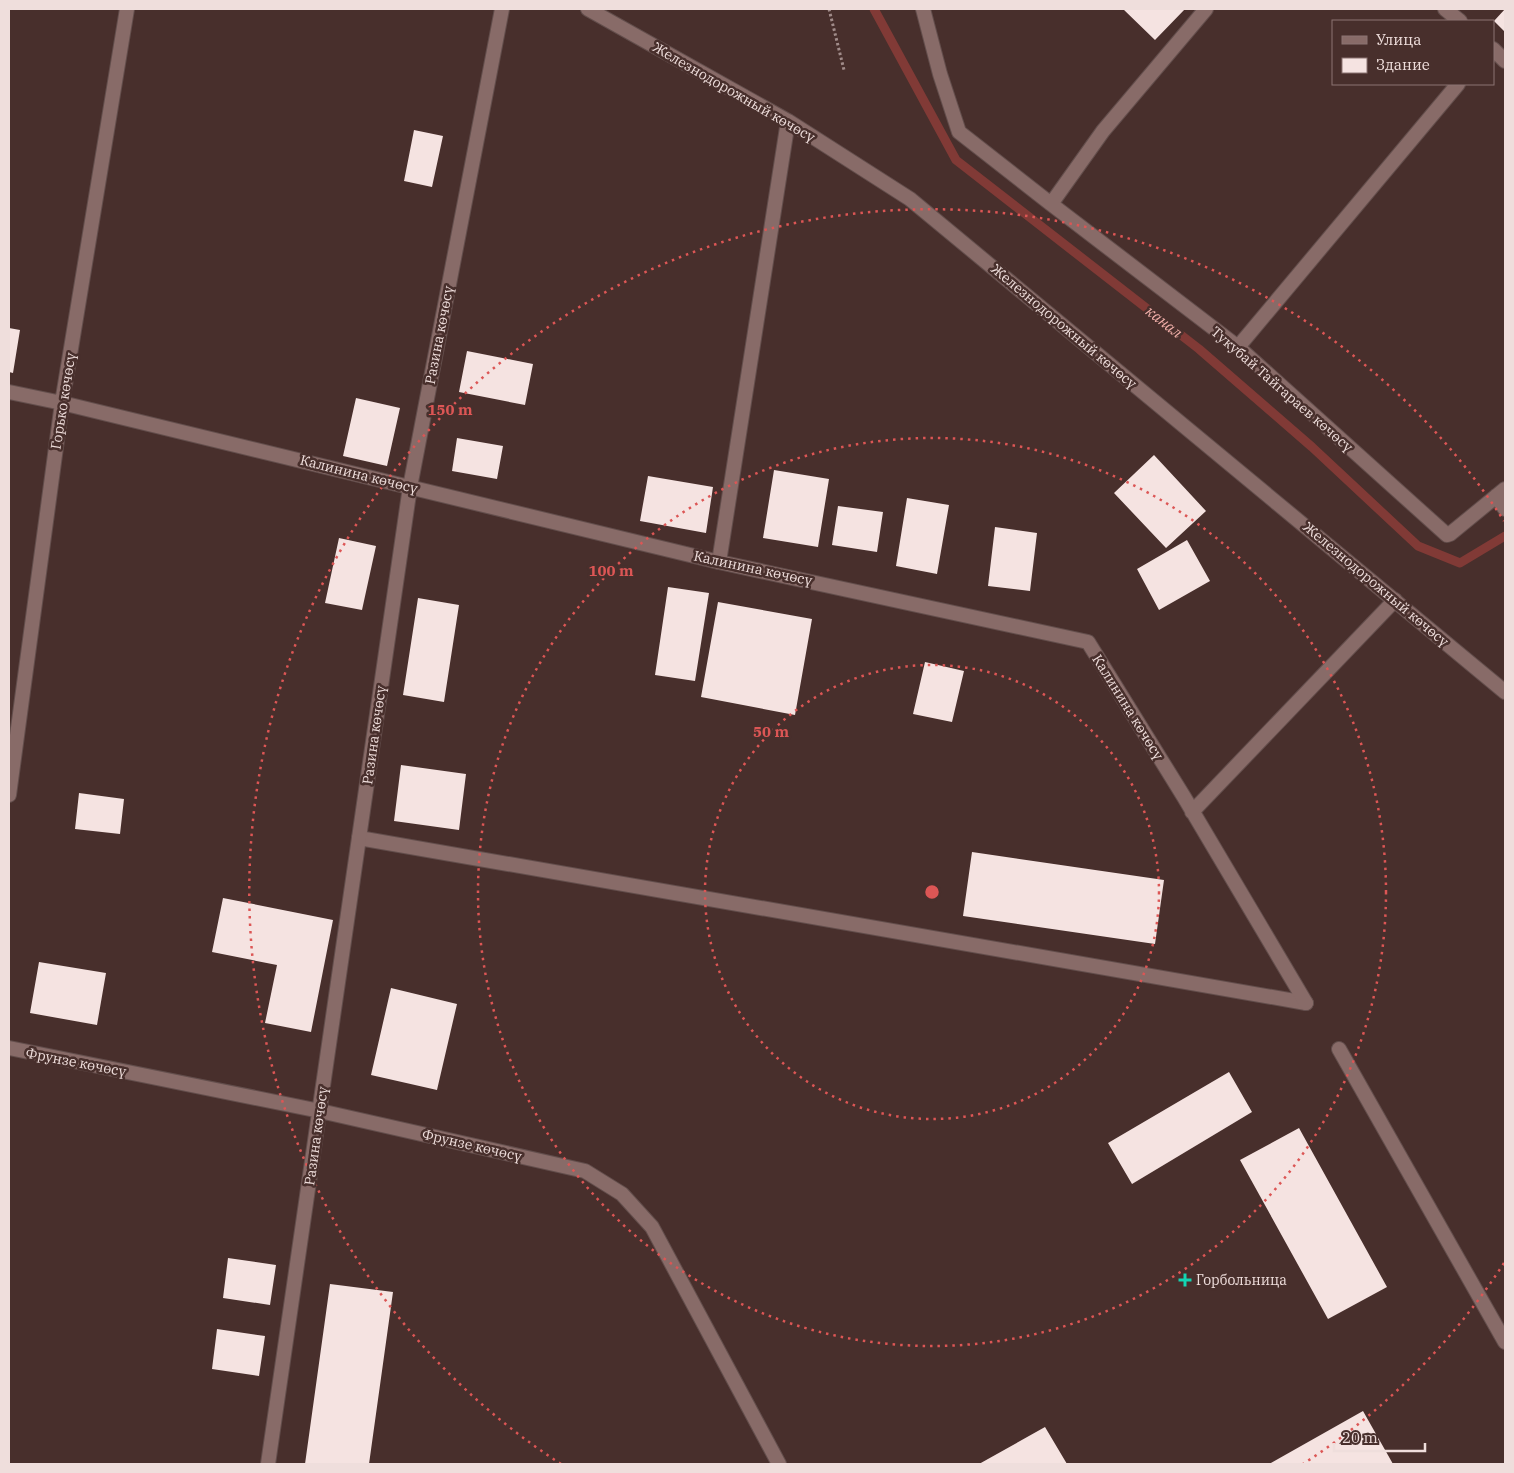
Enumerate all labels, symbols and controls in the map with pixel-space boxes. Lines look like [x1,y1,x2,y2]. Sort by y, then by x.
legend [1332,20,1494,85]
text: Улица [1376,30,1421,49]
street label: Железнодорожный көчөсү [649,38,819,146]
text: Здание [1376,55,1430,74]
street label: Железнодорожный көчөсү [987,260,1141,393]
street label: Разина көчөсү [421,284,457,386]
water label: канал [1142,301,1187,342]
street label: Тукубай Тайгараев көчөсү [1207,322,1357,456]
street label: Горько көчөсү [46,351,80,451]
text: 150 m [427,400,473,419]
street label: Калинина көчөсү [298,451,420,497]
street label: Железнодорожный көчөсү [1299,518,1453,651]
street label: Калинина көчөсү [692,547,814,589]
text: 100 m [588,561,634,580]
street label: Калинина көчөсү [1088,651,1168,763]
street label: Разина көчөсү [358,684,390,786]
text: 50 m [753,722,789,741]
centre of rings [923,883,941,901]
street label: Фрунзе көчөсү [24,1043,128,1081]
street label: Разина көчөсү [300,1085,332,1187]
street label: Фрунзе көчөсү [420,1125,524,1165]
place label: Горбольница [1196,1271,1287,1289]
marker: Горбольница [1178,1273,1192,1287]
scale bar [1334,1420,1425,1452]
text: 20 m [1342,1428,1378,1447]

